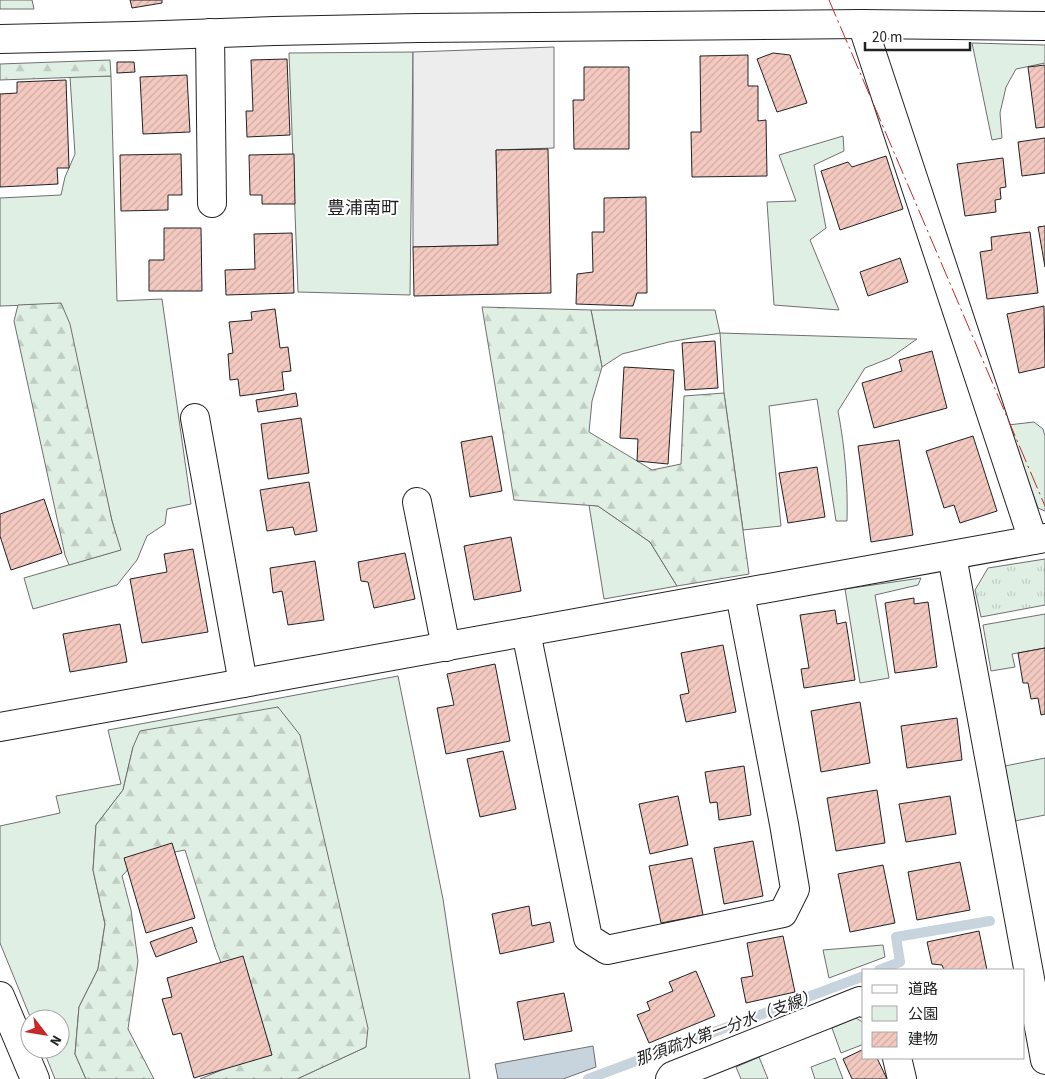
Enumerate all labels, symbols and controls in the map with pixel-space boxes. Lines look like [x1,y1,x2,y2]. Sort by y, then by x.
scale bar [865,20,970,52]
text: 20 m [872,27,902,48]
district label: 豊浦南町 [327,196,399,221]
legend [862,969,1025,1059]
text: 道路 [908,979,938,1000]
water label: 那須疏水第一分水（支線） [632,985,820,1071]
text: 公園 [908,1004,938,1025]
north arrow [20,1009,70,1059]
text: 建物 [908,1029,938,1050]
text: N [44,1031,66,1049]

